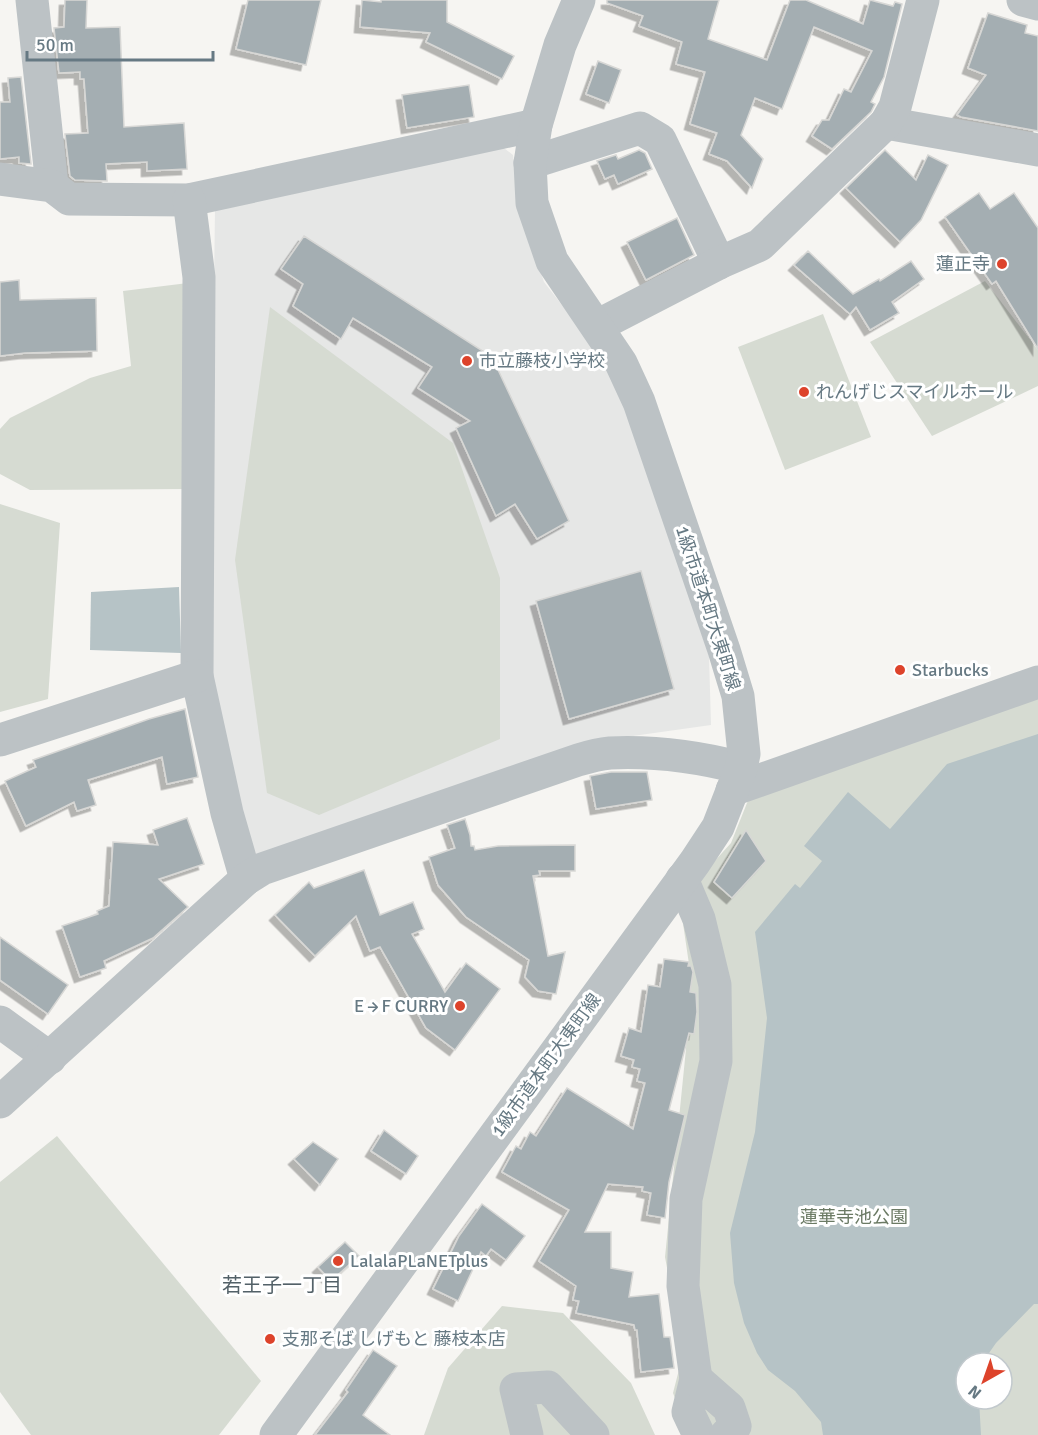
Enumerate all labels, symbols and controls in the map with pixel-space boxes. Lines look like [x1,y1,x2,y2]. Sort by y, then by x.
scale bar [27,24,213,62]
text: 50 m [36,34,74,56]
place label: 蓮正寺 [936,253,990,275]
marker: 蓮正寺 [995,257,1009,271]
place label: 市立藤枝小学校 [479,350,605,372]
marker: 市立藤枝小学校 [460,354,474,368]
place label: れんげじスマイルホール [816,381,1013,403]
marker: れんげじスマイルホール [797,385,811,399]
street label: 1級市道本町大東町線 [671,523,745,693]
place label: Starbucks [912,659,989,681]
marker: Starbucks [893,663,907,677]
street label: 1級市道本町大東町線 [487,989,605,1141]
place label: E→F CURRY [354,995,448,1017]
marker: E→F CURRY [453,999,467,1013]
park label: 蓮華寺池公園 [800,1206,908,1228]
place label: LalalaPLaNETplus [350,1250,488,1272]
marker: LalalaPLaNETplus [331,1254,345,1268]
district label: 若王子一丁目 [222,1273,342,1298]
place label: 支那そば しげもと 藤枝本店 [282,1328,506,1350]
marker: 支那そば しげもと 藤枝本店 [263,1332,277,1346]
north arrow [954,1351,1014,1411]
text: N [964,1380,986,1403]

